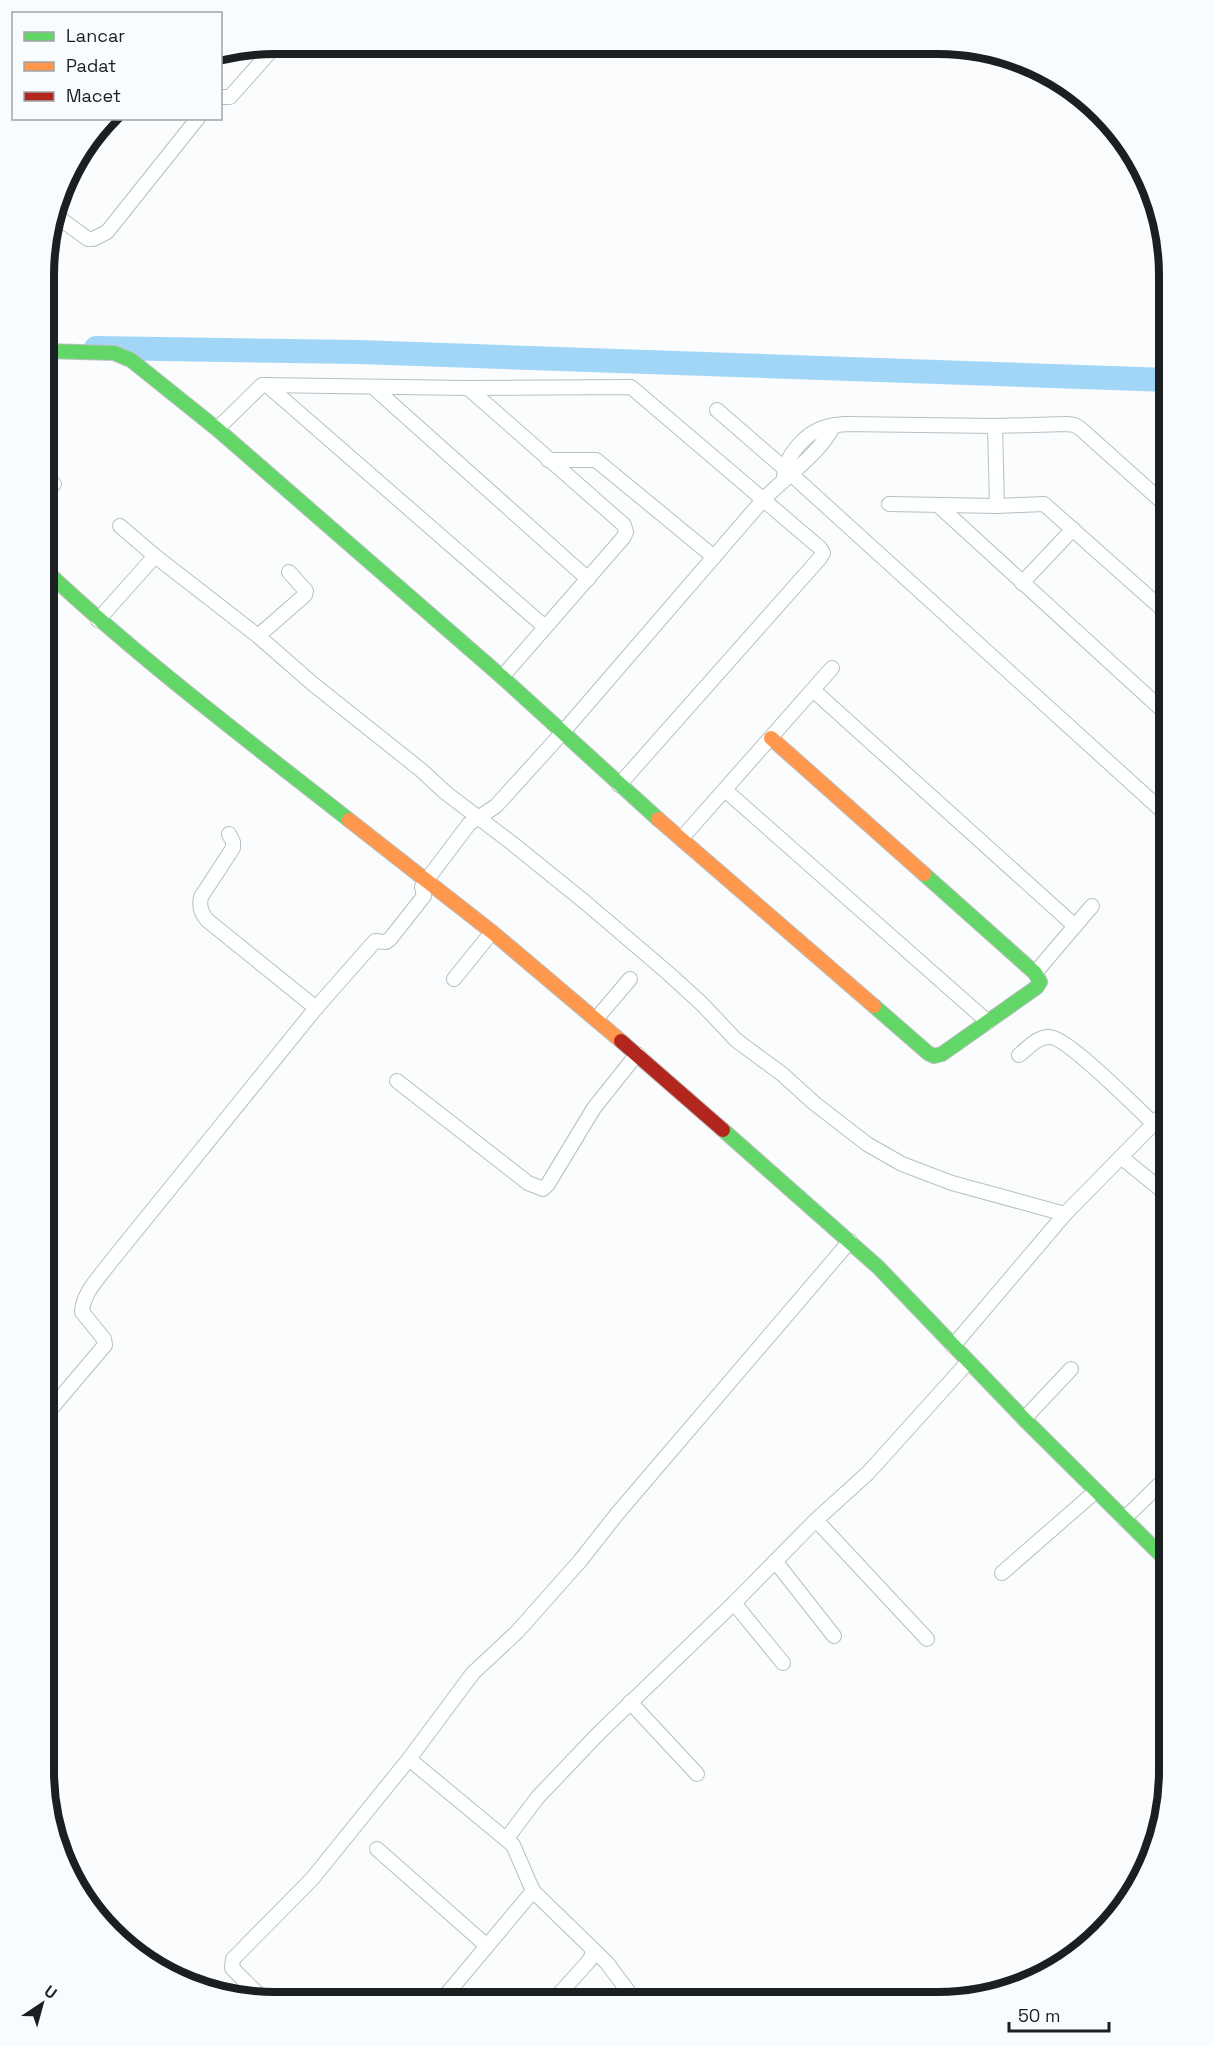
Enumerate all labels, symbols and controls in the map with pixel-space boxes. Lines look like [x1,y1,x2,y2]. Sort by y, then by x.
legend [12,12,222,120]
text: Lancar [66,24,125,47]
text: Padat [66,54,116,77]
text: Macet [66,84,121,107]
north arrow [12,1974,72,2034]
text: U [40,1981,61,2004]
scale bar [1009,1995,1110,2033]
text: 50 m [1018,2004,1060,2027]

